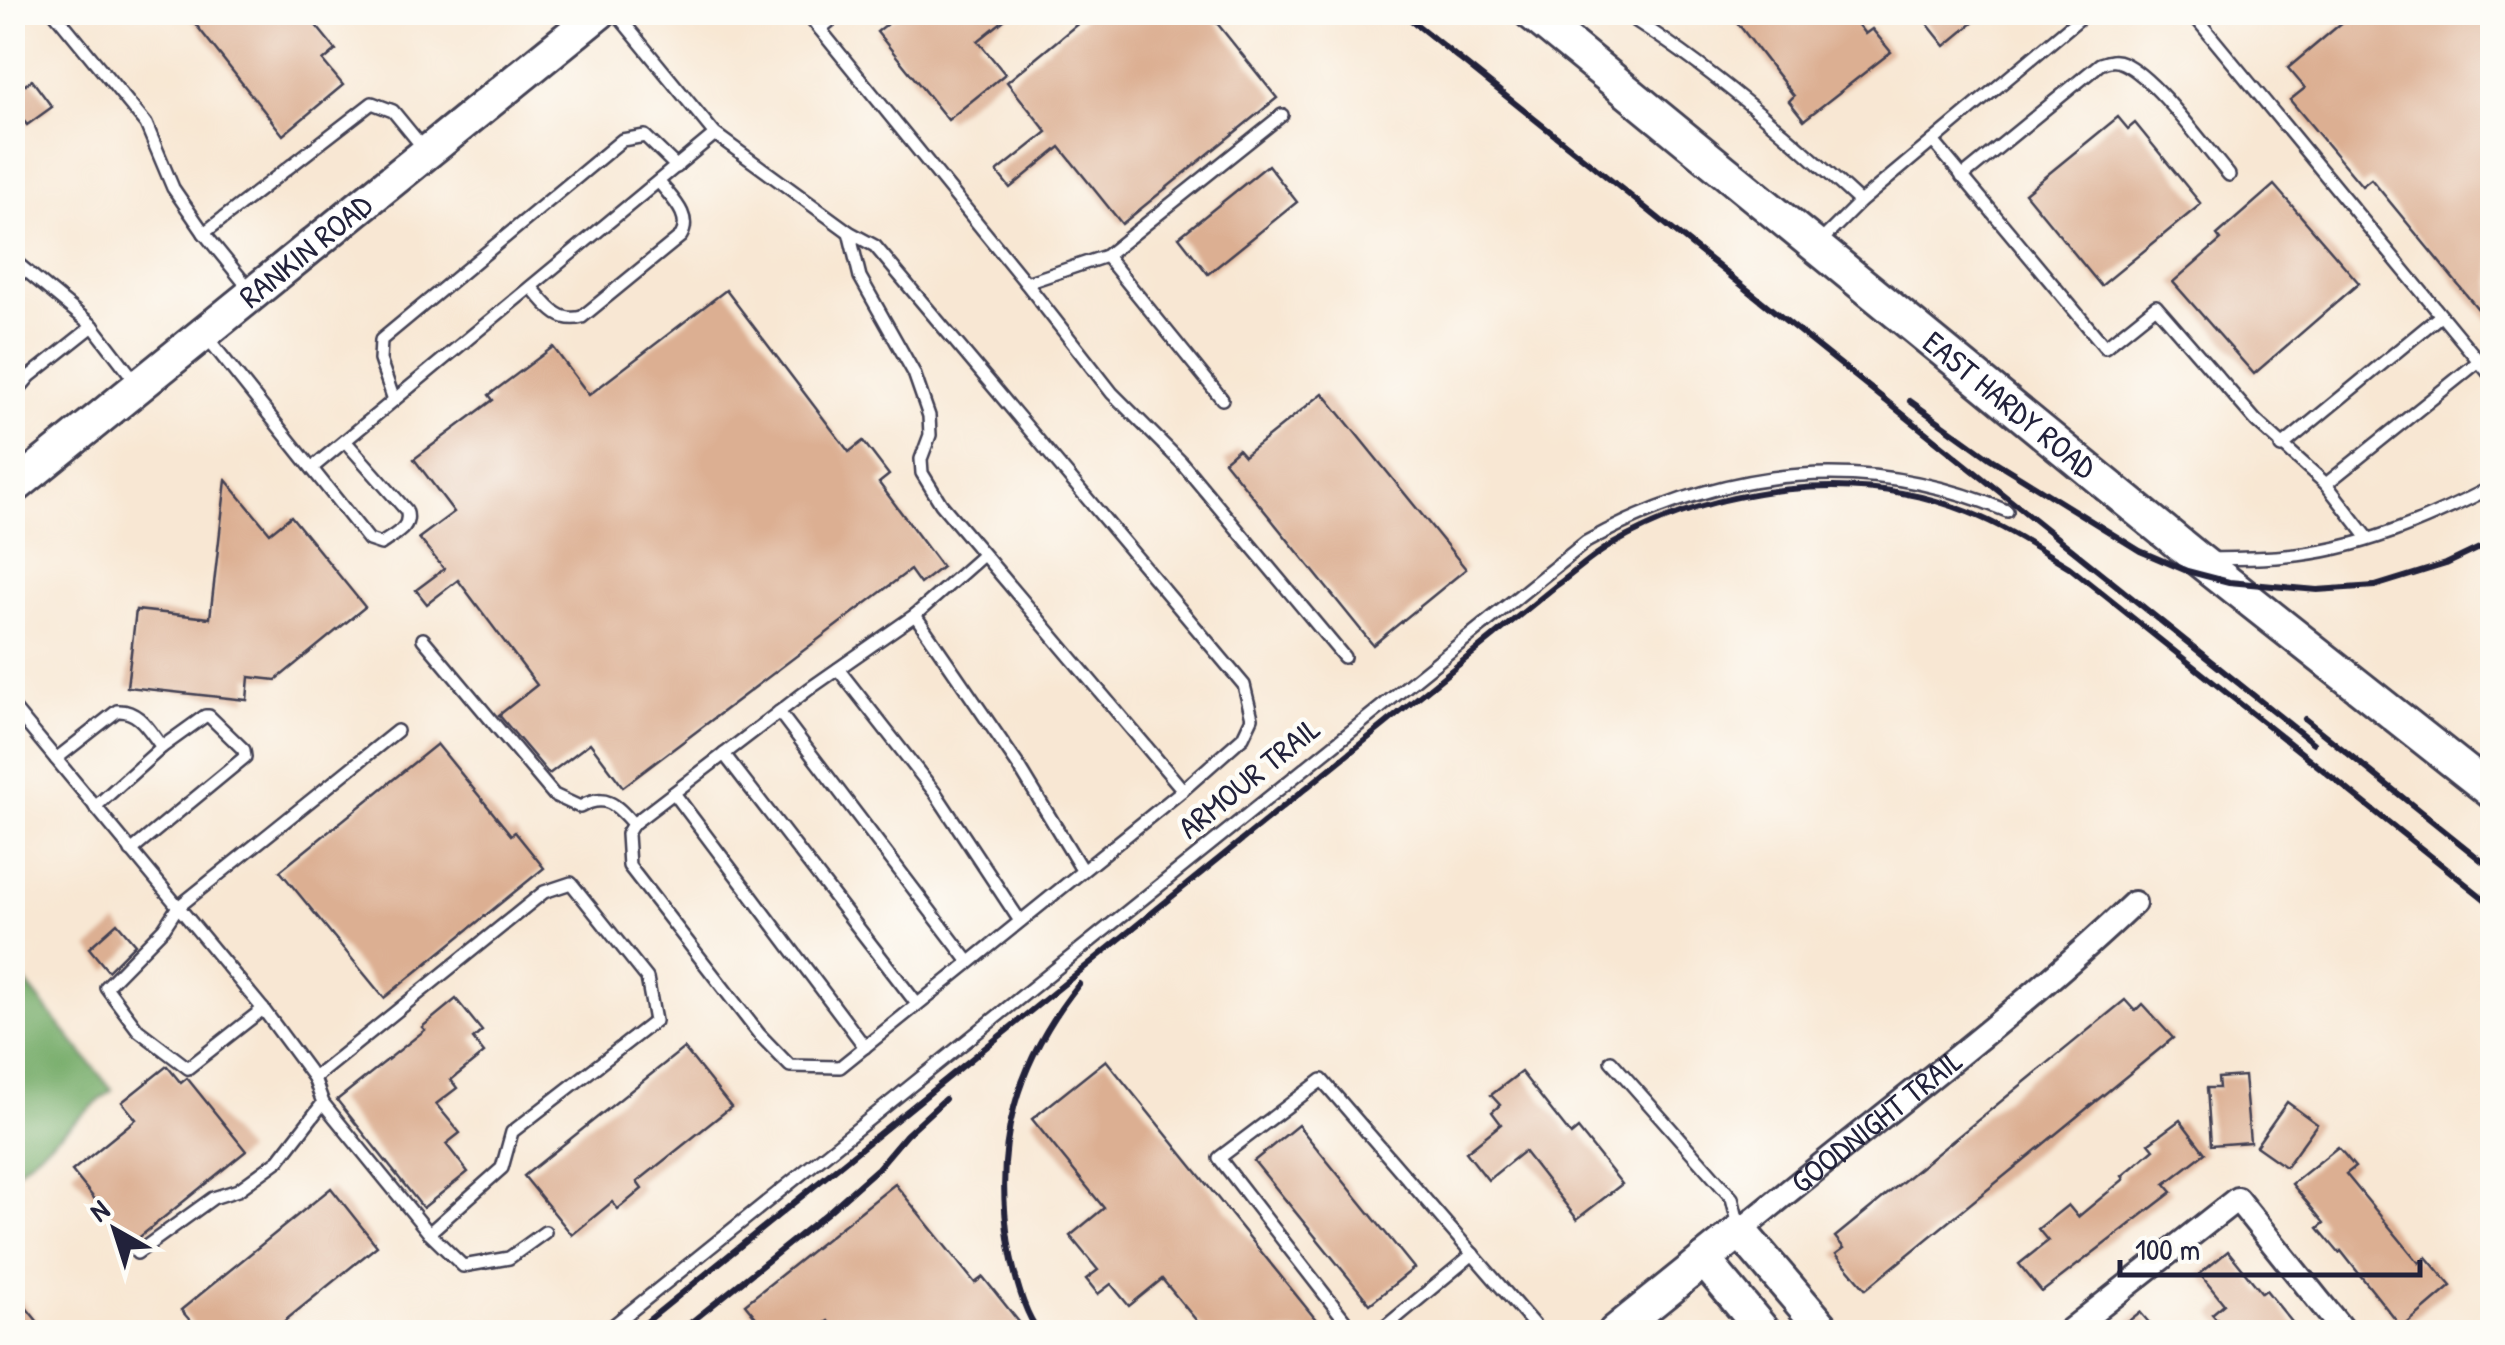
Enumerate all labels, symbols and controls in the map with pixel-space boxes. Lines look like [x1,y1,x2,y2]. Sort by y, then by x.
street label: RANKIN ROAD [230,184,381,317]
street label: EAST HARDY ROAD [1914,321,2106,488]
street label: ARMOUR TRAIL [1169,707,1329,848]
street label: GOODNIGHT TRAIL [1781,1039,1971,1203]
north arrow [65,1180,165,1280]
text: N [82,1191,117,1230]
scale bar [2120,1215,2420,1277]
text: 100 m [2135,1229,2200,1269]

